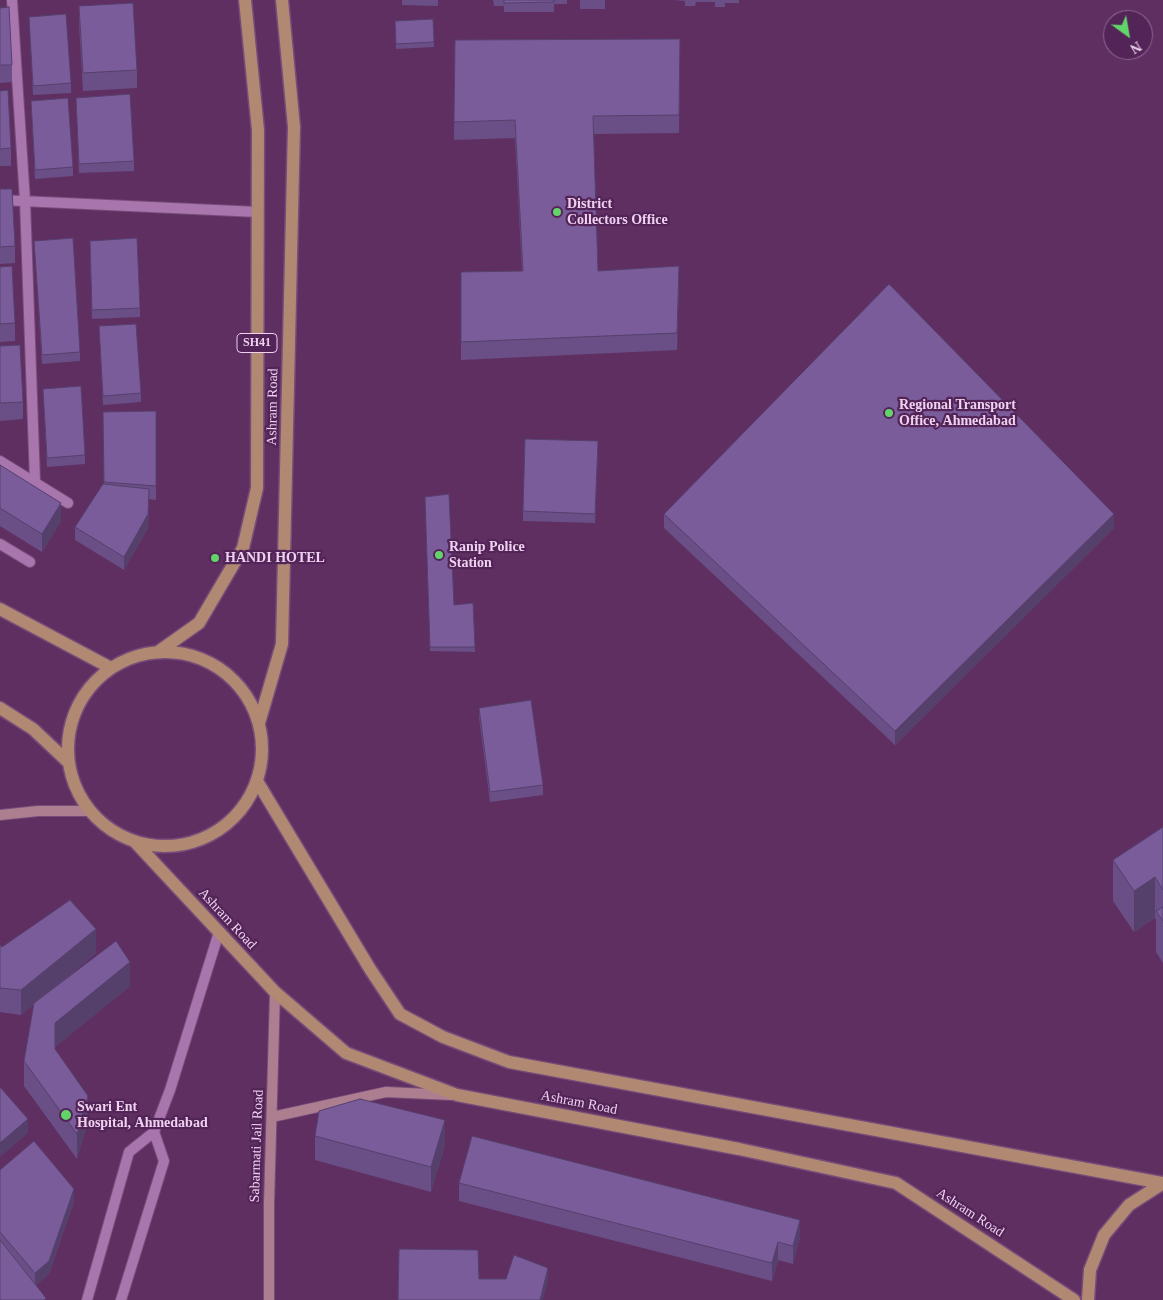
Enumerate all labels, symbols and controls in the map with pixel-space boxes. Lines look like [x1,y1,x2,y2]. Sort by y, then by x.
north arrow [1103,10,1153,60]
text: N [1127,38,1144,56]
place label: District Collectors Office [567,196,668,228]
marker: District Collectors Office [551,206,563,218]
road number: SH41 [237,333,277,352]
street label: Ashram Road [264,368,282,446]
place label: Regional Transport Office, Ahmedabad [899,397,1016,430]
marker: Regional Transport Office, Ahmedabad [883,407,895,419]
place label: Ranip Police Station [449,539,525,572]
marker: Ranip Police Station [433,549,445,561]
place label: HANDI HOTEL [225,550,325,566]
marker: HANDI HOTEL [209,552,221,564]
street label: Ashram Road [194,885,260,953]
street label: Ashram Road [539,1087,619,1119]
street label: Sabarmati Jail Road [247,1089,267,1203]
place label: Swari Ent Hospital, Ahmedabad [77,1099,208,1132]
marker: Swari Ent Hospital, Ahmedabad [59,1108,73,1122]
street label: Ashram Road [933,1185,1007,1241]

